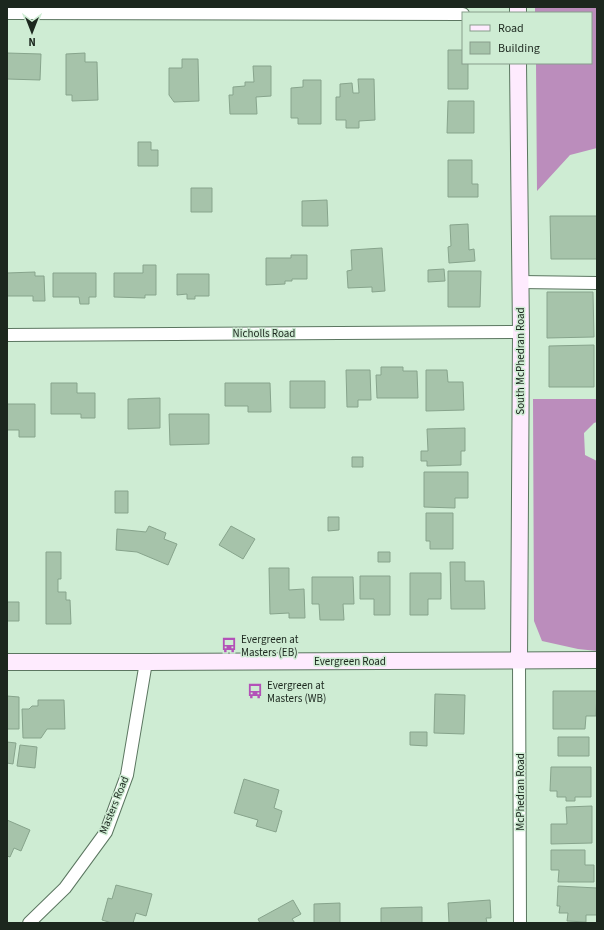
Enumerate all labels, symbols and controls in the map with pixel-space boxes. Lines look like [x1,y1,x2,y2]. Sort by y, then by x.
north arrow [12,12,52,52]
legend [462,12,592,64]
text: Road [498,20,524,37]
text: N [28,34,36,49]
text: Building [498,40,540,57]
street label: South McPhedran Road [513,307,528,415]
street label: Nicholls Road [233,326,295,341]
place label: Evergreen at Masters (EB) [241,632,299,660]
bus stop icon: Evergreen at Masters (EB) [220,636,238,654]
street label: Evergreen Road [314,654,386,669]
place label: Evergreen at Masters (WB) [267,678,326,706]
bus stop icon: Evergreen at Masters (WB) [246,682,264,700]
street label: McPhedran Road [513,753,528,831]
street label: Masters Road [96,774,132,836]

